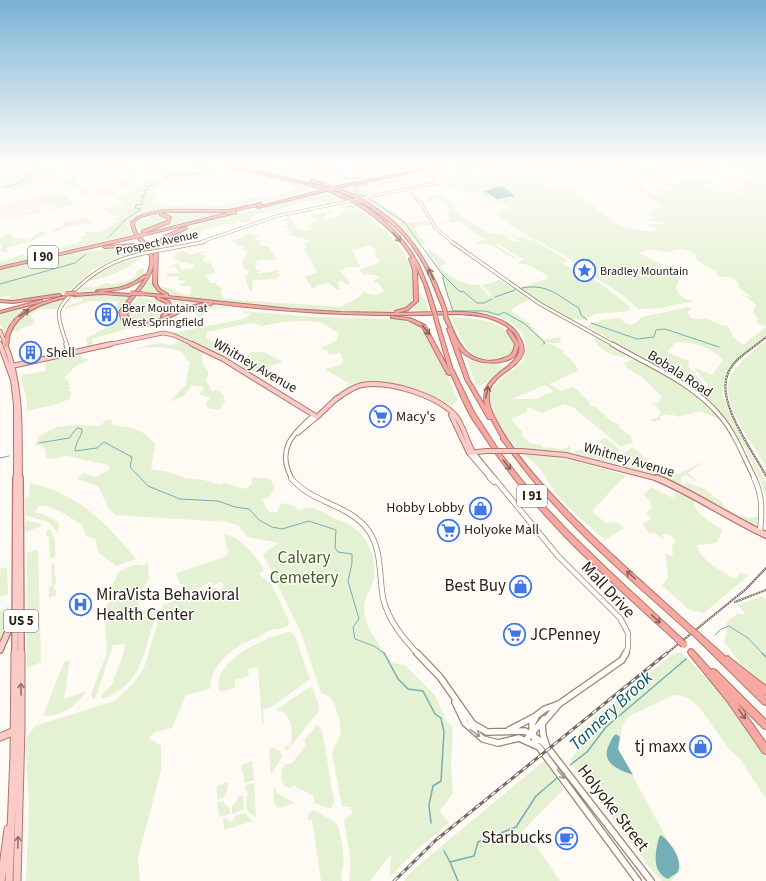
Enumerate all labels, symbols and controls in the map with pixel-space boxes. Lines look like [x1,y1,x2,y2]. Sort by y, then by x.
street label: Prospect Avenue [114,226,200,260]
one-way arrow [393,231,402,242]
road number: I 90 [28,246,58,268]
place icon: Bradley Mountain [571,258,597,284]
place label: Bradley Mountain [600,263,688,280]
one-way arrow [427,269,435,281]
place label: Bear Mountain at West Springfield [122,300,207,331]
building icon: Bear Mountain at West Springfield [94,302,120,328]
one-way arrow [18,309,29,317]
one-way arrow [421,324,430,335]
street label: Whitney Avenue [209,334,301,398]
building icon: Shell [17,340,43,366]
place label: Shell [46,343,76,363]
street label: Bobala Road [644,345,716,403]
one-way arrow [484,386,492,399]
supermarket icon: Macy's [368,404,394,430]
place label: Macy's [396,407,435,427]
street label: Whitney Avenue [581,437,677,483]
one-way arrow [503,460,512,471]
road number: I 91 [517,485,547,507]
shop icon: Hobby Lobby [467,495,493,521]
place label: Hobby Lobby [386,498,464,518]
supermarket icon: Holyoke Mall [435,517,461,543]
place label: Holyoke Mall [464,520,540,540]
park label: Calvary Cemetery [270,546,338,590]
street label: Mall Drive [575,556,641,624]
one-way arrow [626,571,636,580]
shop icon: Best Buy [508,573,534,599]
place label: Best Buy [444,574,506,598]
place label: MiraVista Behavioral Health Center [96,583,239,627]
hospital icon: MiraVista Behavioral Health Center [67,592,93,618]
road number: US 5 [4,610,38,632]
one-way arrow [651,614,661,623]
supermarket icon: JCPenney [502,622,528,648]
place label: JCPenney [530,623,601,647]
water label: Tannery Brook [564,665,659,756]
one-way arrow [17,683,25,696]
one-way arrow [738,709,746,720]
one-way arrow [469,729,480,737]
shop icon: tj maxx [688,734,714,760]
place label: tj maxx [635,735,686,759]
street label: Holyoke Street [571,760,655,857]
one-way arrow [557,769,565,780]
cafe icon: Starbucks [554,825,580,851]
place label: Starbucks [482,826,552,850]
one-way arrow [14,836,22,849]

